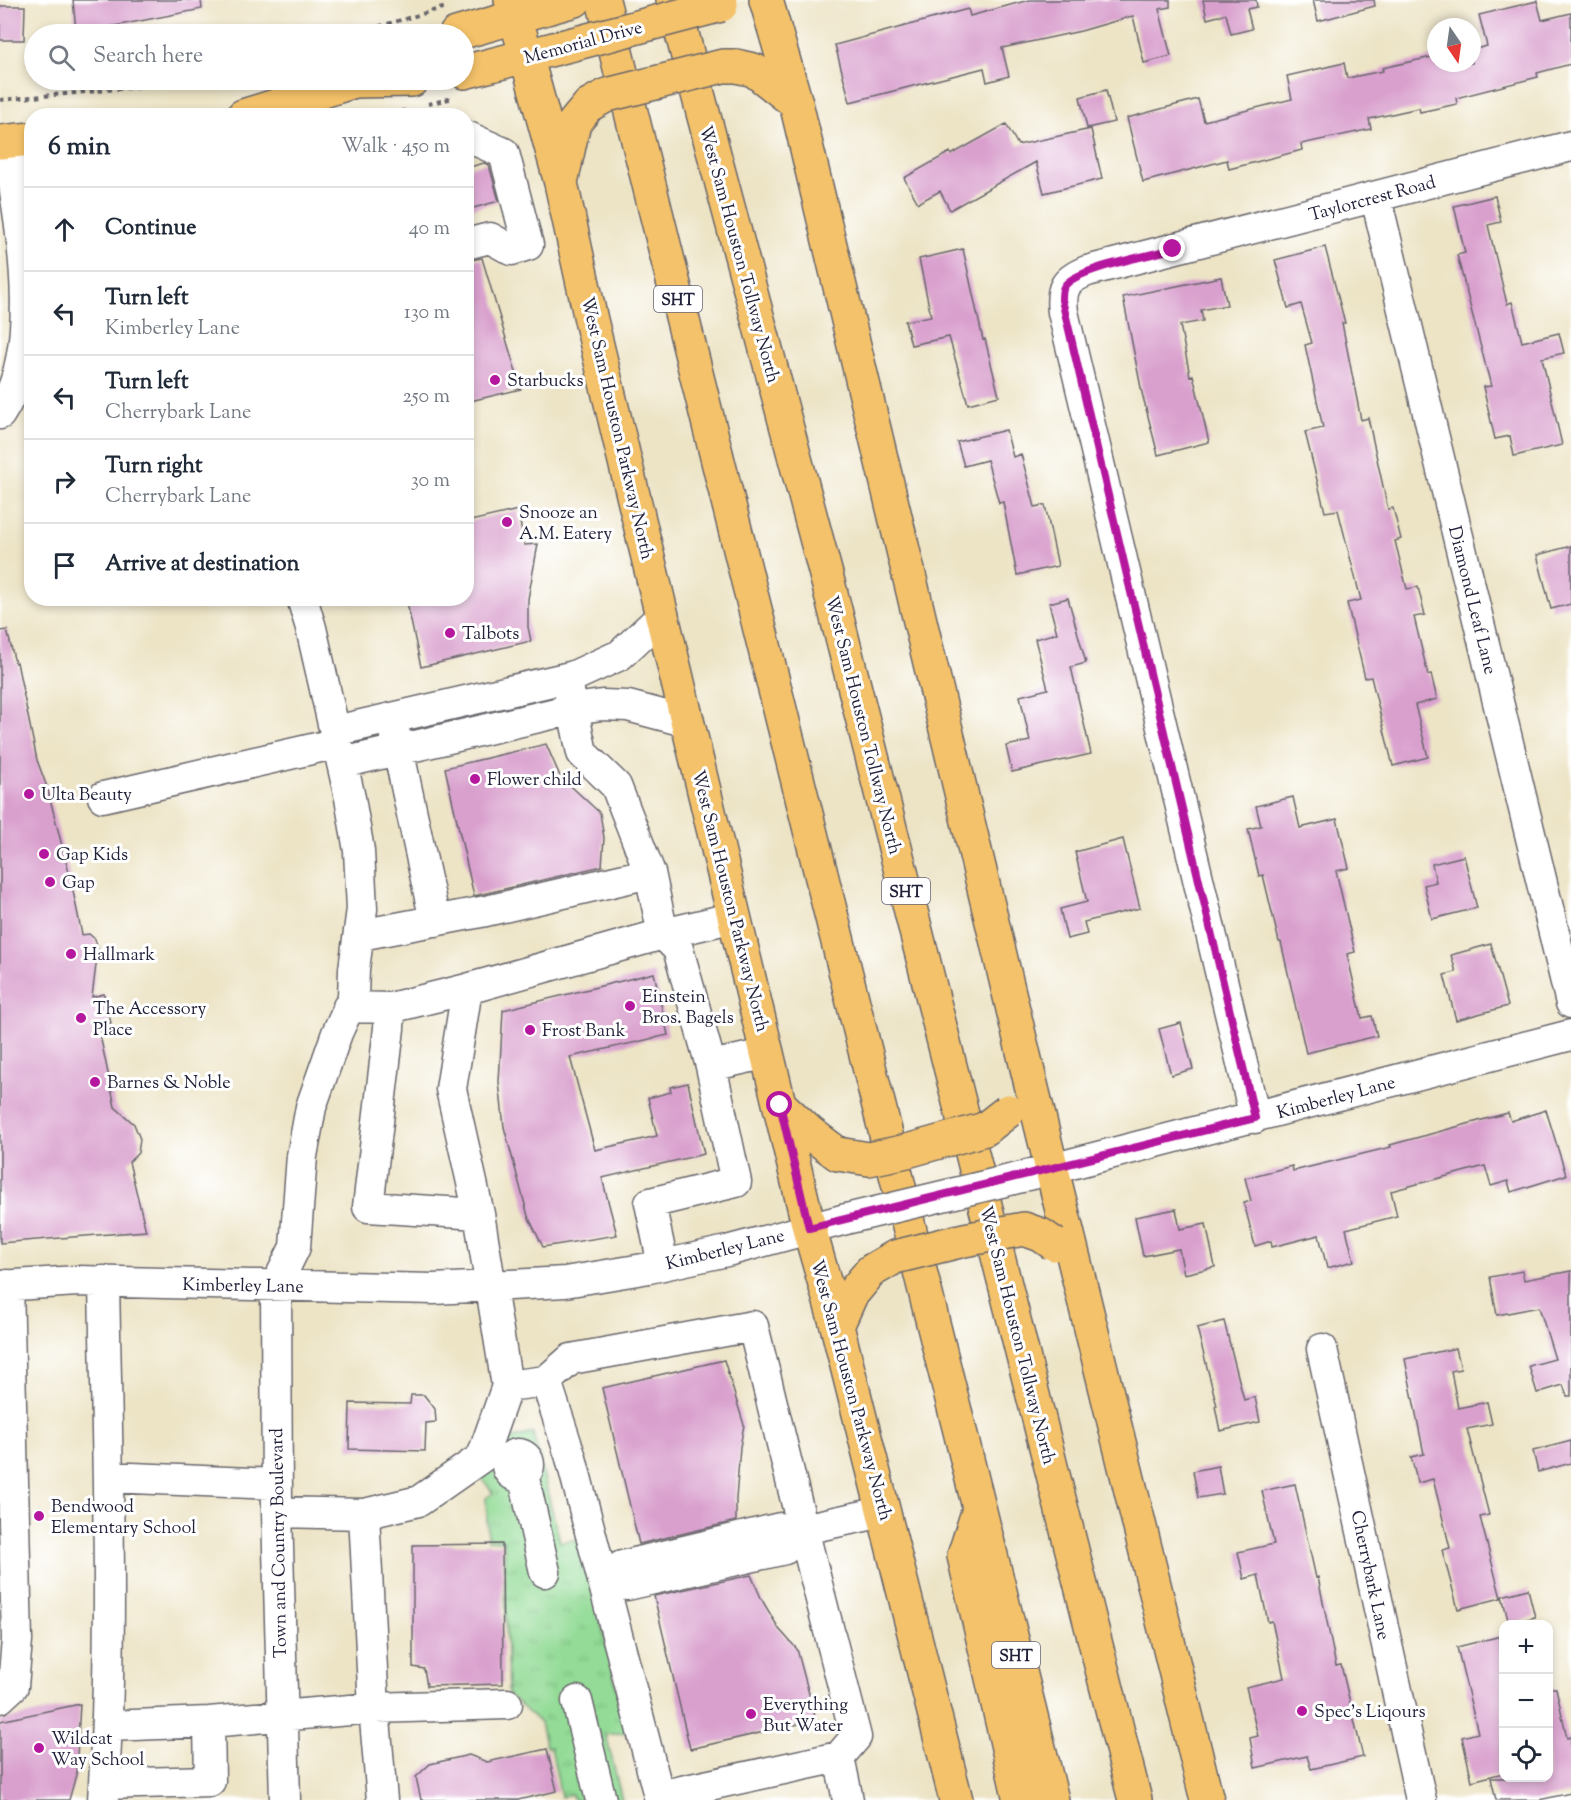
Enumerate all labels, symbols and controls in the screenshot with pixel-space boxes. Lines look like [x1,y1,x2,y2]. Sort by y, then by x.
street label: Memorial Drive [521,16,646,72]
north arrow [1427,18,1481,72]
search box [24,24,474,90]
icon: search [45,41,78,74]
text: Search here [93,41,203,73]
street label: West Sam Houston Tollway North [691,123,785,387]
text: 6 min [48,129,111,166]
text: Walk · 450 m [341,133,450,162]
street label: Taylorcrest Road [1306,171,1439,229]
icon: ahead [48,213,81,246]
text: Continue [105,213,196,245]
text: 40 m [409,215,450,244]
route end [1159,235,1185,261]
text: Turn left [105,283,188,315]
road number: SHT [654,286,702,312]
street label: West Sam Houston Parkway North [573,294,659,563]
icon: left [48,297,81,330]
text: 130 m [404,299,450,328]
text: Kimberley Lane [105,315,240,344]
text: Turn left [105,367,188,399]
place label: Starbucks [507,369,584,395]
marker: Starbucks [488,373,502,387]
icon: left [48,381,81,414]
text: 250 m [402,383,450,412]
text: Cherrybark Lane [105,399,251,428]
text: Turn right [105,451,202,483]
icon: right [48,465,81,498]
text: 30 m [411,467,450,496]
text: Cherrybark Lane [105,483,251,512]
place label: Snooze an A.M. Eatery [519,501,612,548]
marker: Snooze an A.M. Eatery [500,515,514,529]
street label: Diamond Leaf Lane [1440,523,1502,678]
icon: arrive [48,549,81,582]
text: Arrive at destination [105,549,300,581]
street label: West Sam Houston Tollway North [817,593,907,858]
place label: Talbots [462,622,519,648]
marker: Talbots [443,626,457,640]
place label: Flower child [487,768,582,794]
street label: West Sam Houston Parkway North [684,768,774,1036]
marker: Flower child [468,772,482,786]
place label: Ulta Beauty [41,783,132,809]
marker: Ulta Beauty [22,787,36,801]
place label: Gap Kids [56,843,128,869]
marker: Gap Kids [37,847,51,861]
place label: Gap [62,871,95,897]
marker: Gap [43,875,57,889]
road number: SHT [882,878,930,904]
place label: Hallmark [83,943,155,969]
marker: Hallmark [64,947,78,961]
place label: Einstein Bros. Bagels [642,985,734,1032]
place label: The Accessory Place [93,997,206,1044]
marker: Einstein Bros. Bagels [623,999,637,1013]
marker: The Accessory Place [74,1011,88,1025]
place label: Frost Bank [542,1019,626,1045]
marker: Frost Bank [523,1023,537,1037]
place label: Barnes & Noble [107,1071,231,1097]
street label: Kimberley Lane [1274,1071,1399,1127]
marker: Barnes & Noble [88,1075,102,1089]
route start [766,1091,792,1117]
street label: West Sam Houston Tollway North [971,1203,1061,1468]
street label: Kimberley Lane [663,1224,788,1278]
street label: West Sam Houston Parkway North [803,1257,898,1524]
street label: Kimberley Lane [182,1273,304,1301]
street label: Town and Country Boulevard [265,1428,295,1658]
place label: Bendwood Elementary School [51,1495,196,1542]
street label: Cherrybark Lane [1343,1508,1395,1643]
marker: Bendwood Elementary School [32,1509,46,1523]
map controls [1499,1620,1553,1782]
button: + [1499,1620,1553,1674]
road number: SHT [992,1642,1040,1668]
button: − [1499,1674,1553,1728]
place label: Everything But Water [763,1693,848,1740]
place label: Spec's Liqours [1314,1700,1426,1726]
marker: Spec's Liqours [1295,1704,1309,1718]
marker: Everything But Water [744,1707,758,1721]
place label: Wildcat Way School [51,1727,145,1774]
button: locate [1499,1728,1553,1782]
marker: Wildcat Way School [32,1741,46,1755]

